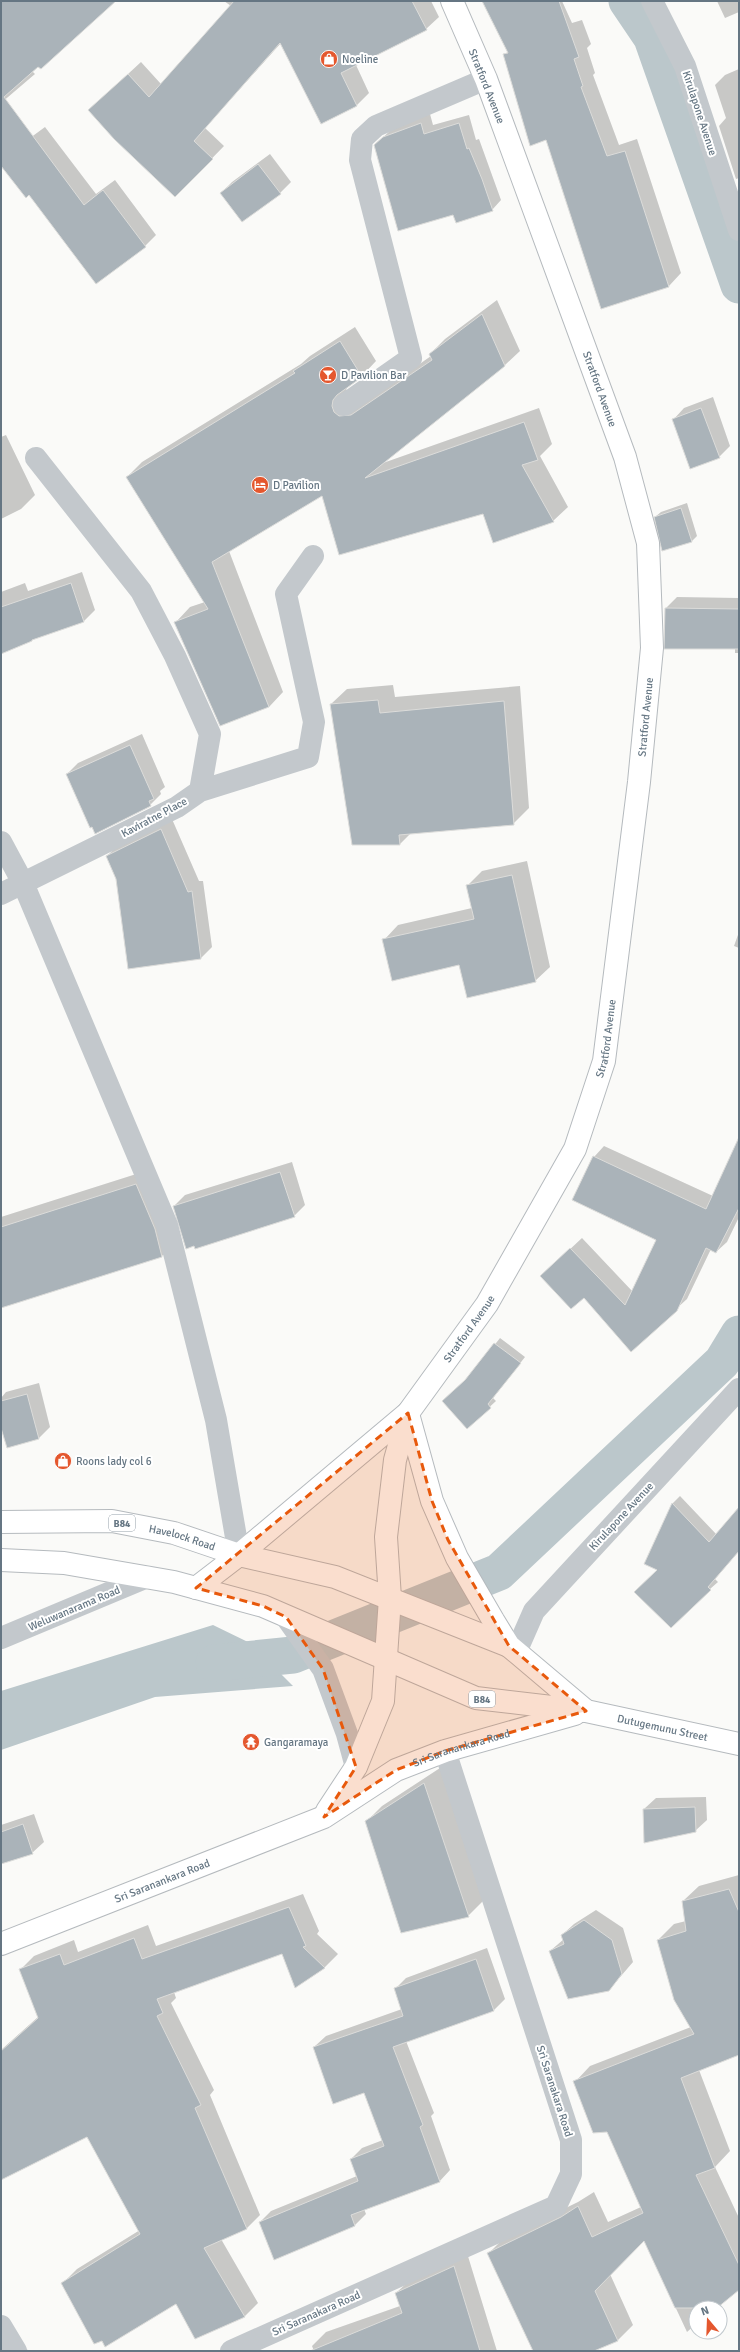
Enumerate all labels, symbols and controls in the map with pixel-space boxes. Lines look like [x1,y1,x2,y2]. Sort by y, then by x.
street label: Stratford Avenue [466,47,507,125]
shop icon: Noeline [319,49,339,69]
place label: Noeline [342,53,378,66]
street label: Kirulapone Avenue [680,69,719,157]
street label: Stratford Avenue [580,350,619,429]
bar icon: D Pavilion Bar [318,365,338,385]
place label: D Pavilion Bar [341,369,406,382]
hotel icon: D Pavilion [250,475,270,495]
place label: D Pavilion [273,479,320,492]
street label: Stratford Avenue [636,677,656,757]
street label: Kaviratne Place [119,795,189,840]
street label: Stratford Avenue [593,998,619,1080]
street label: Stratford Avenue [441,1293,498,1365]
shop icon: Roons lady col 6 [53,1451,73,1471]
place label: Roons lady col 6 [76,1455,152,1468]
street label: Kirulapone Avenue [586,1480,656,1553]
road number: B84 [109,1515,135,1531]
street label: Havelock Road [148,1522,217,1554]
street label: Weluwanarama Road [26,1583,122,1634]
road number: B84 [469,1691,495,1707]
street label: Dutugemunu Street [616,1712,709,1744]
street label: Sri Saranankara Road [411,1727,512,1770]
temple icon: Gangaramaya [241,1732,261,1752]
place label: Gangaramaya [264,1736,329,1749]
street label: Sri Saranankara Road [113,1857,212,1906]
street label: Sri Saranakara Road [534,2044,575,2139]
street label: Sri Saranakara Road [270,2288,362,2339]
north arrow [688,2300,728,2340]
text: N [699,2304,711,2318]

